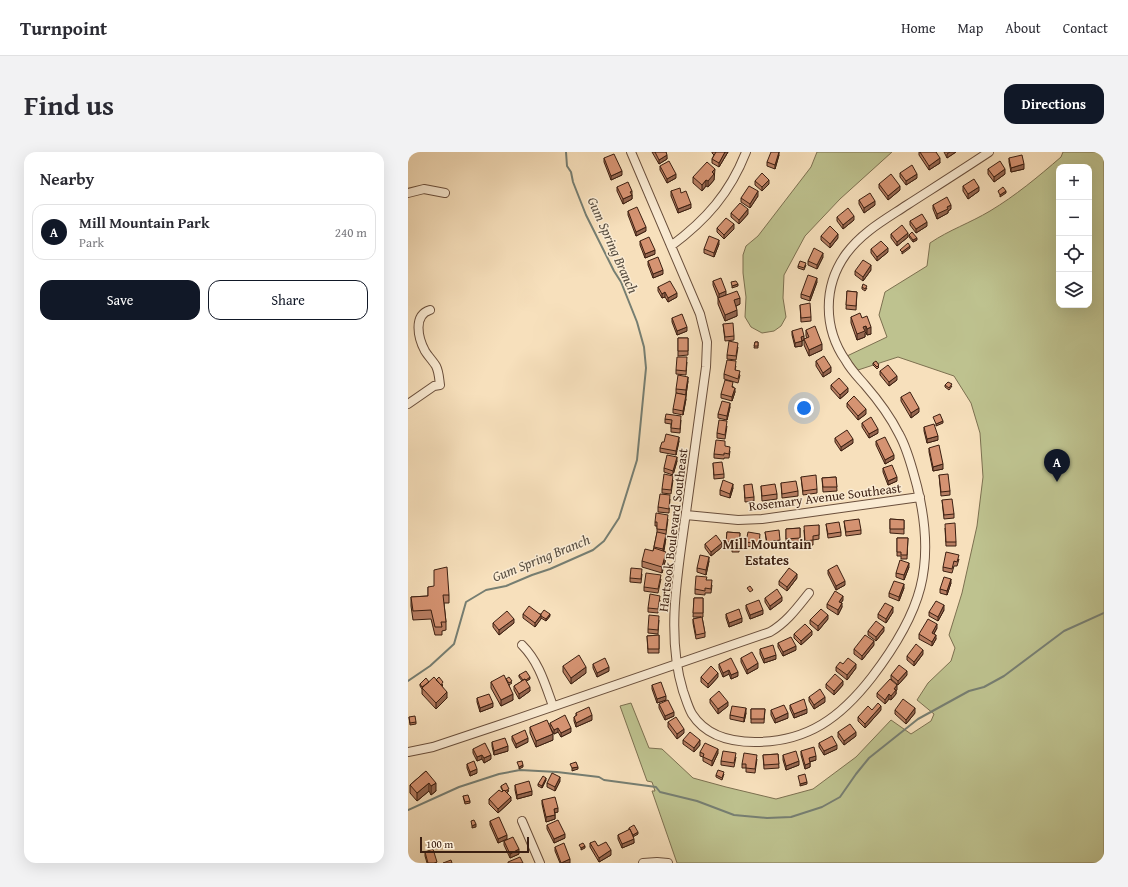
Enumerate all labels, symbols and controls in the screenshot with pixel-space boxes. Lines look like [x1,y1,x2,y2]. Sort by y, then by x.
text: Turnpoint [20,14,107,42]
text: Home [901,18,936,38]
text: Map [958,18,983,38]
text: About [1005,18,1041,38]
text: Contact [1063,18,1108,38]
text: Find us [24,84,114,125]
button: Directions [1004,84,1104,124]
map controls [1056,164,1092,308]
button: + [1056,164,1092,200]
text: Nearby [40,166,94,191]
water label: Gum Spring Branch [583,194,643,296]
button: − [1056,200,1092,236]
text: Mill Mountain Park [79,212,210,233]
text: A [50,223,58,242]
text: 240 m [335,223,367,242]
text: Park [79,233,104,252]
button: locate [1056,236,1092,272]
button: layers [1056,272,1092,308]
button: Save [40,280,200,320]
button: Share [208,280,368,320]
your location [794,398,814,418]
street label: Hartsook Boulevard Southeast [654,447,693,613]
pin: A [1044,449,1070,482]
street label: Rosemary Avenue Southeast [748,478,903,516]
water label: Gum Spring Branch [489,529,593,587]
district label: Mill Mountain Estates [722,534,812,570]
scale bar [420,835,529,854]
text: 100 m [426,836,453,852]

